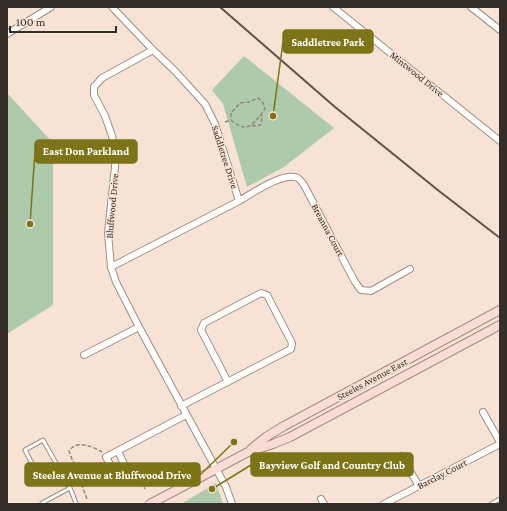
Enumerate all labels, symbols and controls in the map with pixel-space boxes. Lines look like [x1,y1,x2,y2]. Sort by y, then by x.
scale bar [10,8,116,34]
text: 100 m [16,15,46,29]
callout: Saddletree Park [283,30,373,53]
text: Saddletree Park [291,36,366,48]
street label: Mintwood Drive [388,49,446,99]
street label: Saddletree Drive [210,124,241,191]
callout: East Don Parkland [35,140,137,163]
text: East Don Parkland [43,145,129,157]
street label: Bluffwood Drive [104,172,120,239]
street label: Breanna Court [310,202,347,259]
street label: Steeles Avenue East [335,355,410,402]
callout: Bayview Golf and Country Club [251,453,413,476]
street label: Barclay Court [415,456,469,491]
text: Bayview Golf and Country Club [259,459,405,471]
callout: Steeles Avenue at Bluffwood Drive [25,463,200,486]
text: Steeles Avenue at Bluffwood Drive [33,469,191,481]

